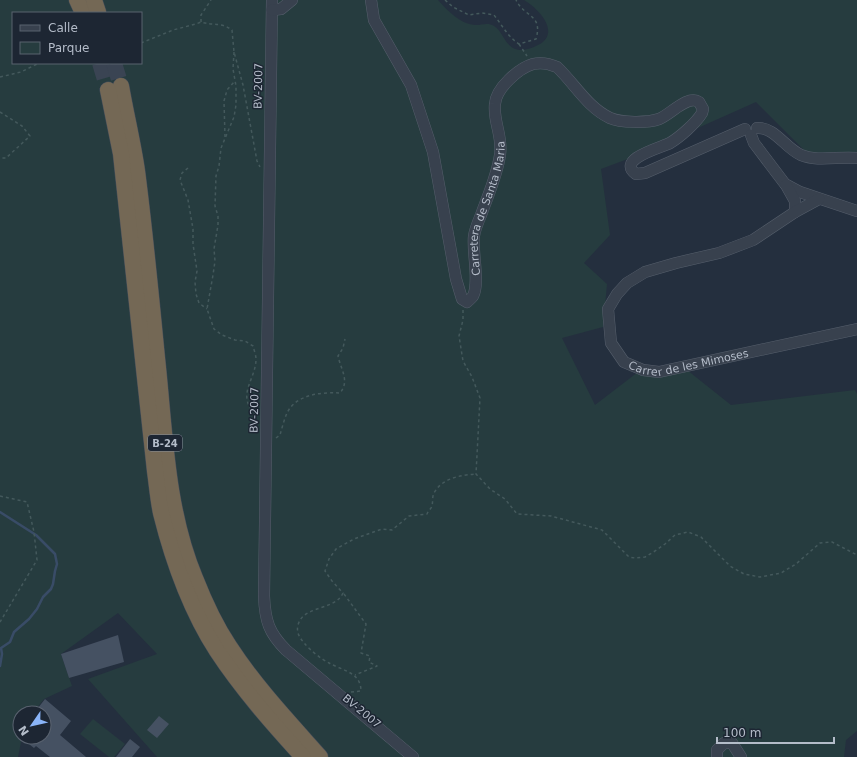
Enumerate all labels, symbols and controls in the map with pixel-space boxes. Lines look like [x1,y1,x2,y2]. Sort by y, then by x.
legend [12,12,142,64]
text: Calle [48,21,78,35]
text: Parque [48,41,89,55]
street label: BV-2007 [252,63,265,109]
street label: Carretera de Santa Maria [468,141,508,276]
street label: Carrer de les Mimoses [626,347,750,379]
street label: BV-2007 [248,387,261,433]
road number: B-24 [148,435,182,451]
street label: BV-2007 [340,692,383,731]
north arrow [12,705,52,745]
scale bar [717,719,834,745]
text: N [16,723,32,738]
text: 100 m [723,726,761,740]

